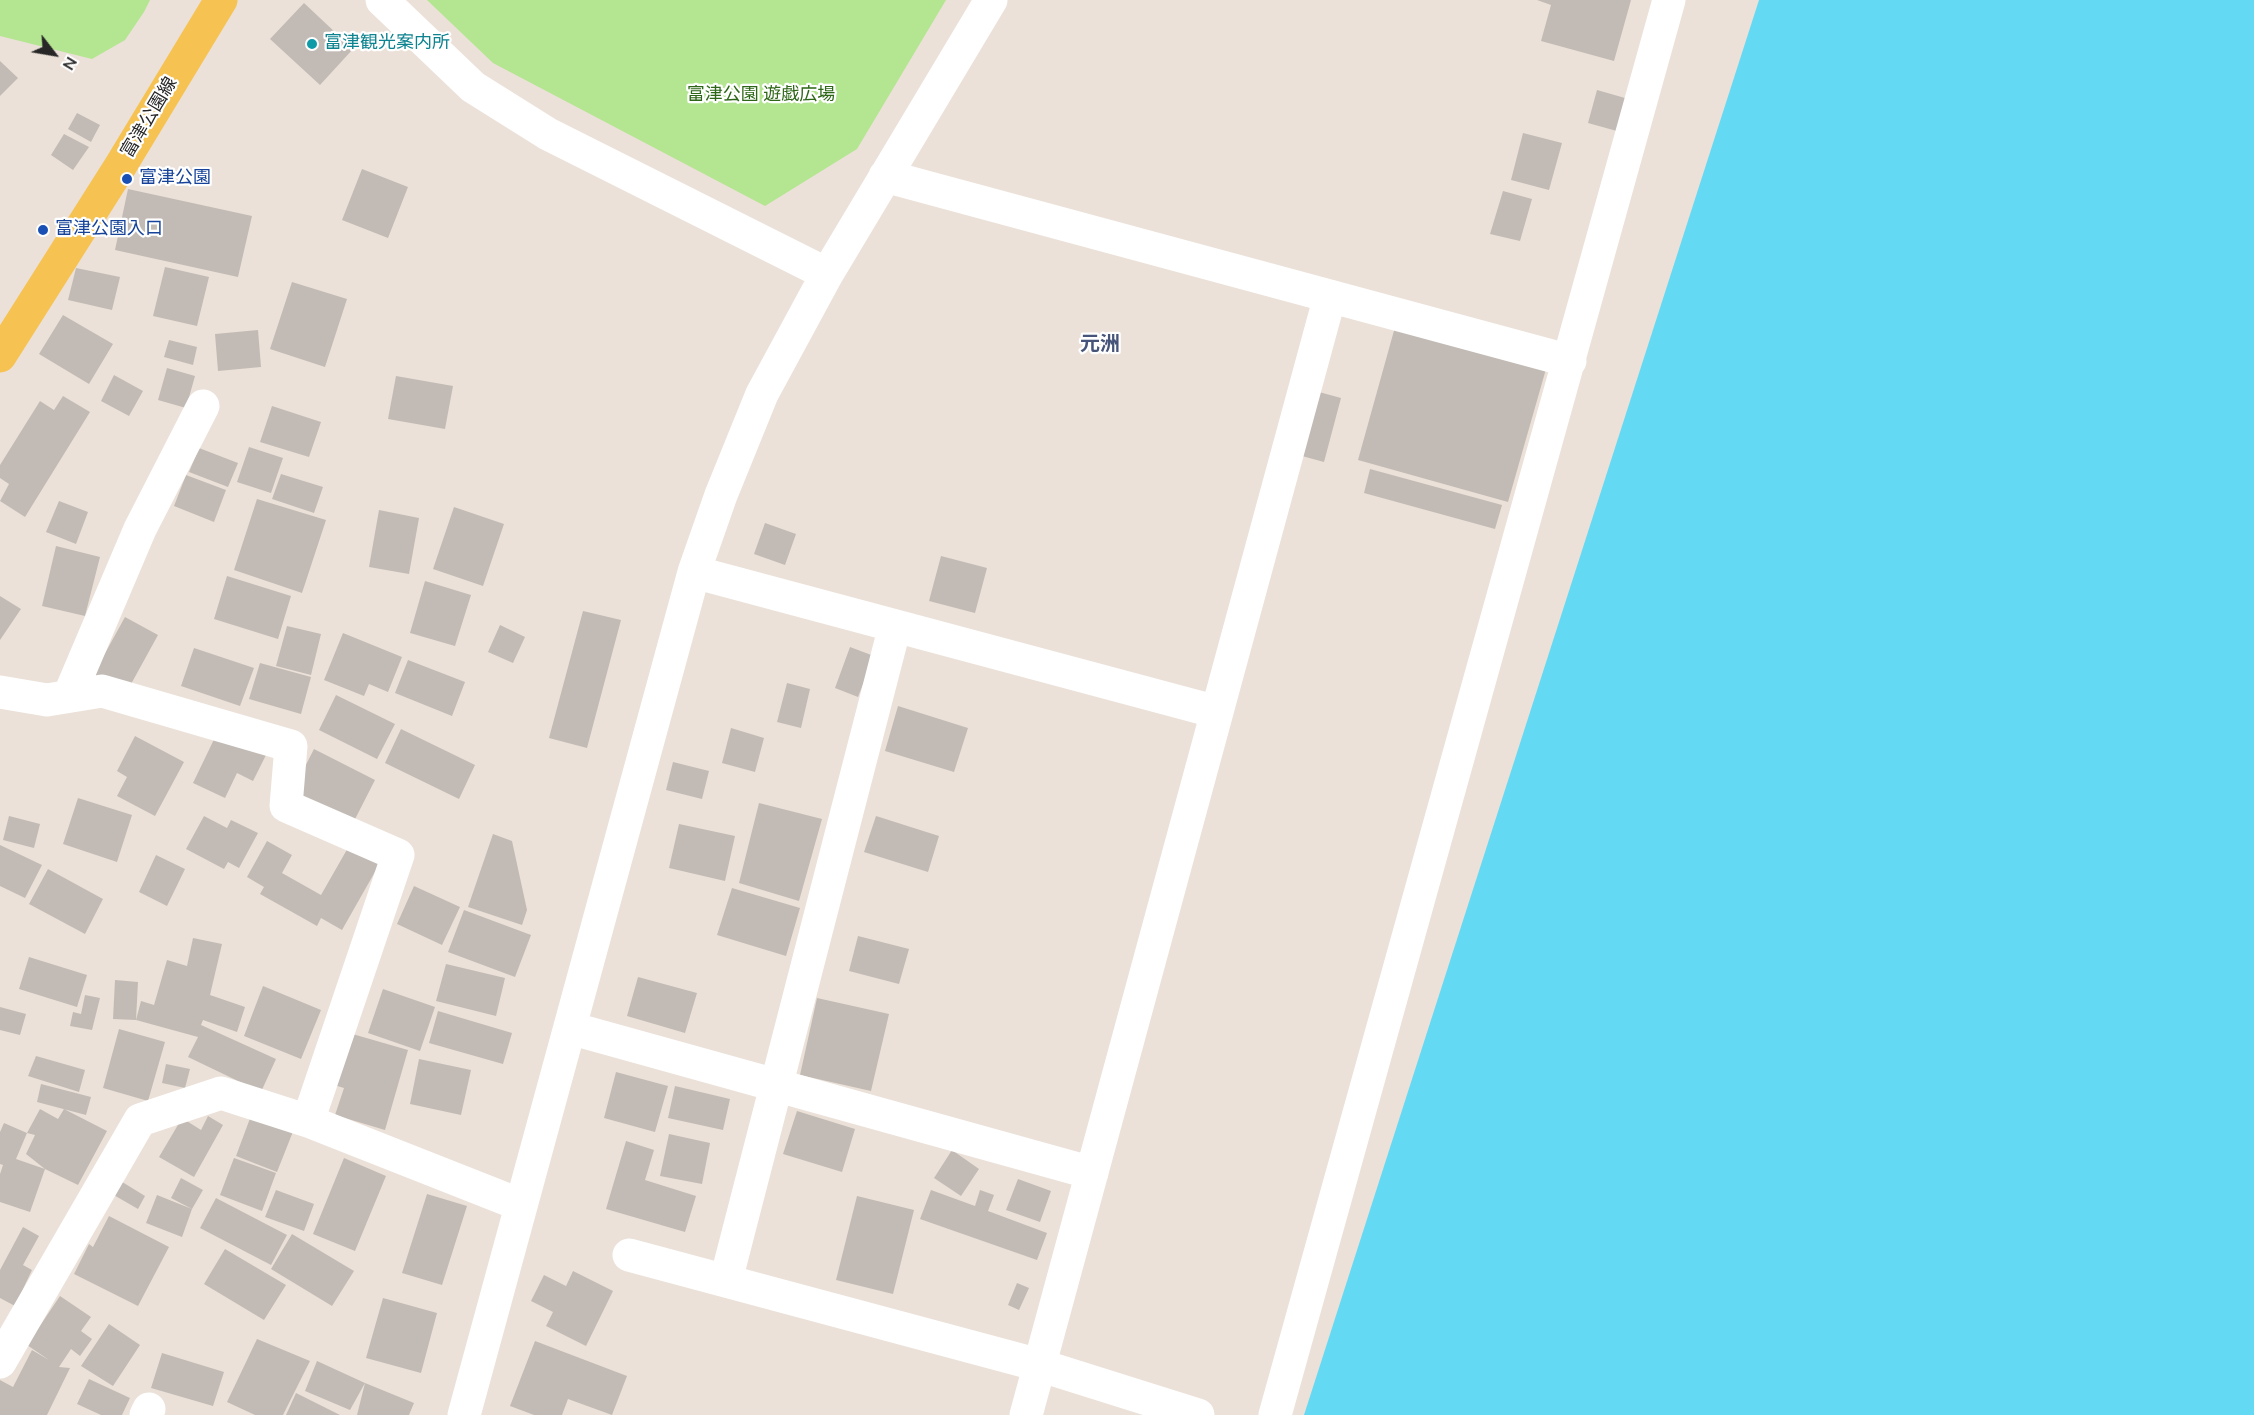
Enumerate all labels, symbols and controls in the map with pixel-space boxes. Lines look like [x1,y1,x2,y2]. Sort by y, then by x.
north arrow [24,24,84,84]
place label: 富津観光案内所 [324,33,450,55]
marker: 富津観光案内所 [305,37,319,51]
text: N [57,52,82,74]
street label: 富津公園線 [118,74,182,162]
park label: 富津公園 遊戯広場 [687,85,835,107]
place label: 富津公園 [139,168,211,190]
marker: 富津公園 [120,172,134,186]
place label: 富津公園入口 [55,219,163,241]
marker: 富津公園入口 [36,223,50,237]
district label: 元洲 [1080,333,1120,357]

